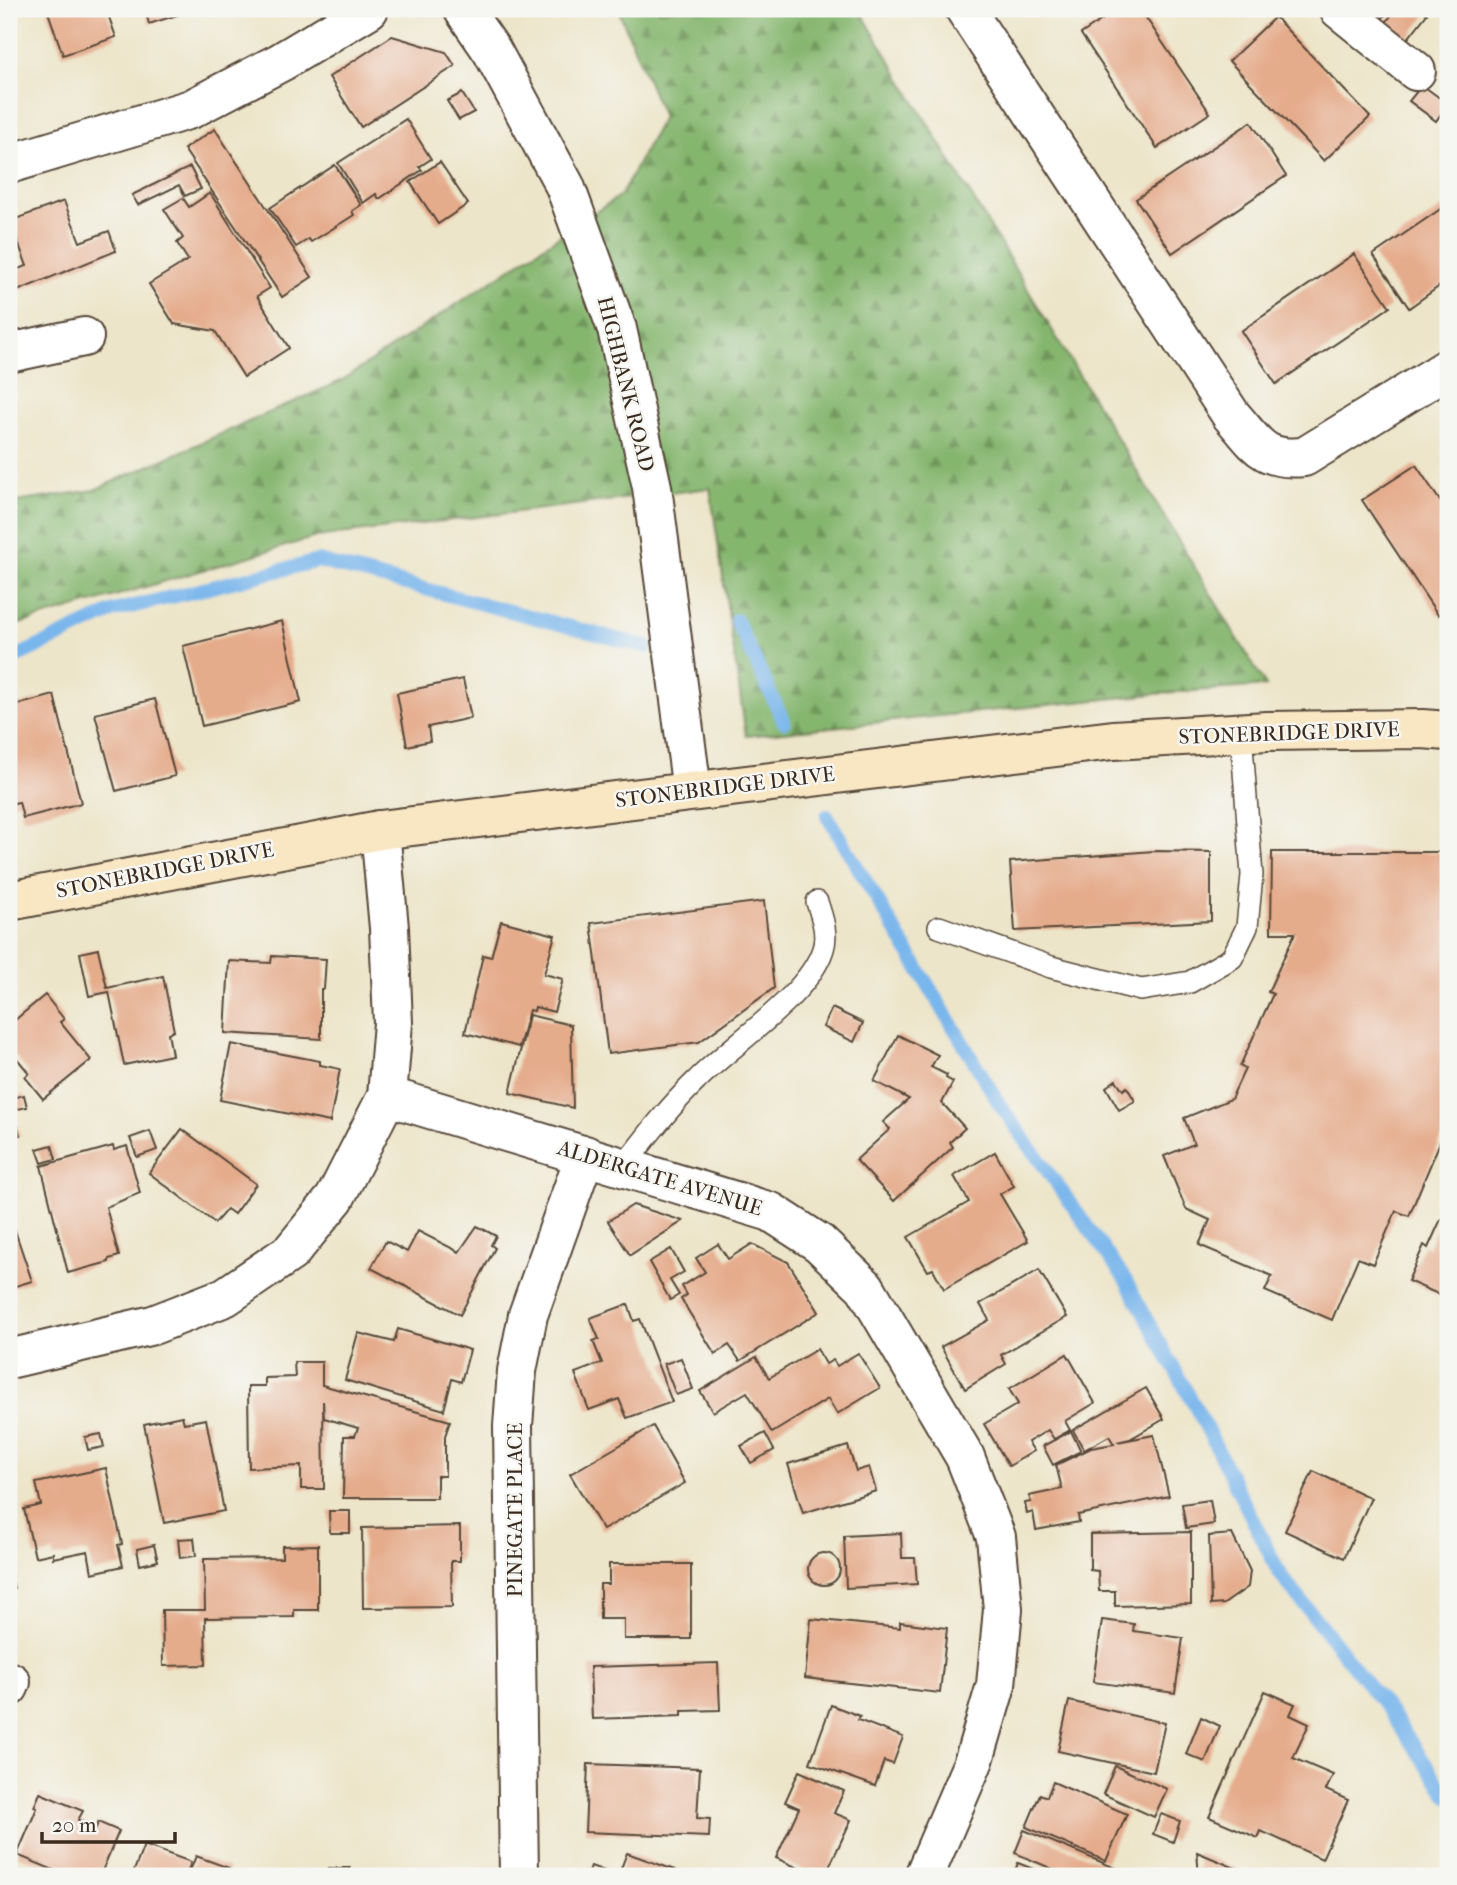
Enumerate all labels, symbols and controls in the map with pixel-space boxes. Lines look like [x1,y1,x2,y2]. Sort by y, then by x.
street label: HIGHBANK ROAD [593,294,659,474]
street label: STONEBRIDGE DRIVE [1178,717,1400,749]
street label: STONEBRIDGE DRIVE [614,762,836,812]
street label: STONEBRIDGE DRIVE [54,837,276,903]
street label: ALDERGATE AVENUE [554,1135,765,1221]
street label: PINEGATE PLACE [503,1423,527,1597]
scale bar [42,1801,175,1845]
text: 20 m [52,1813,97,1837]

